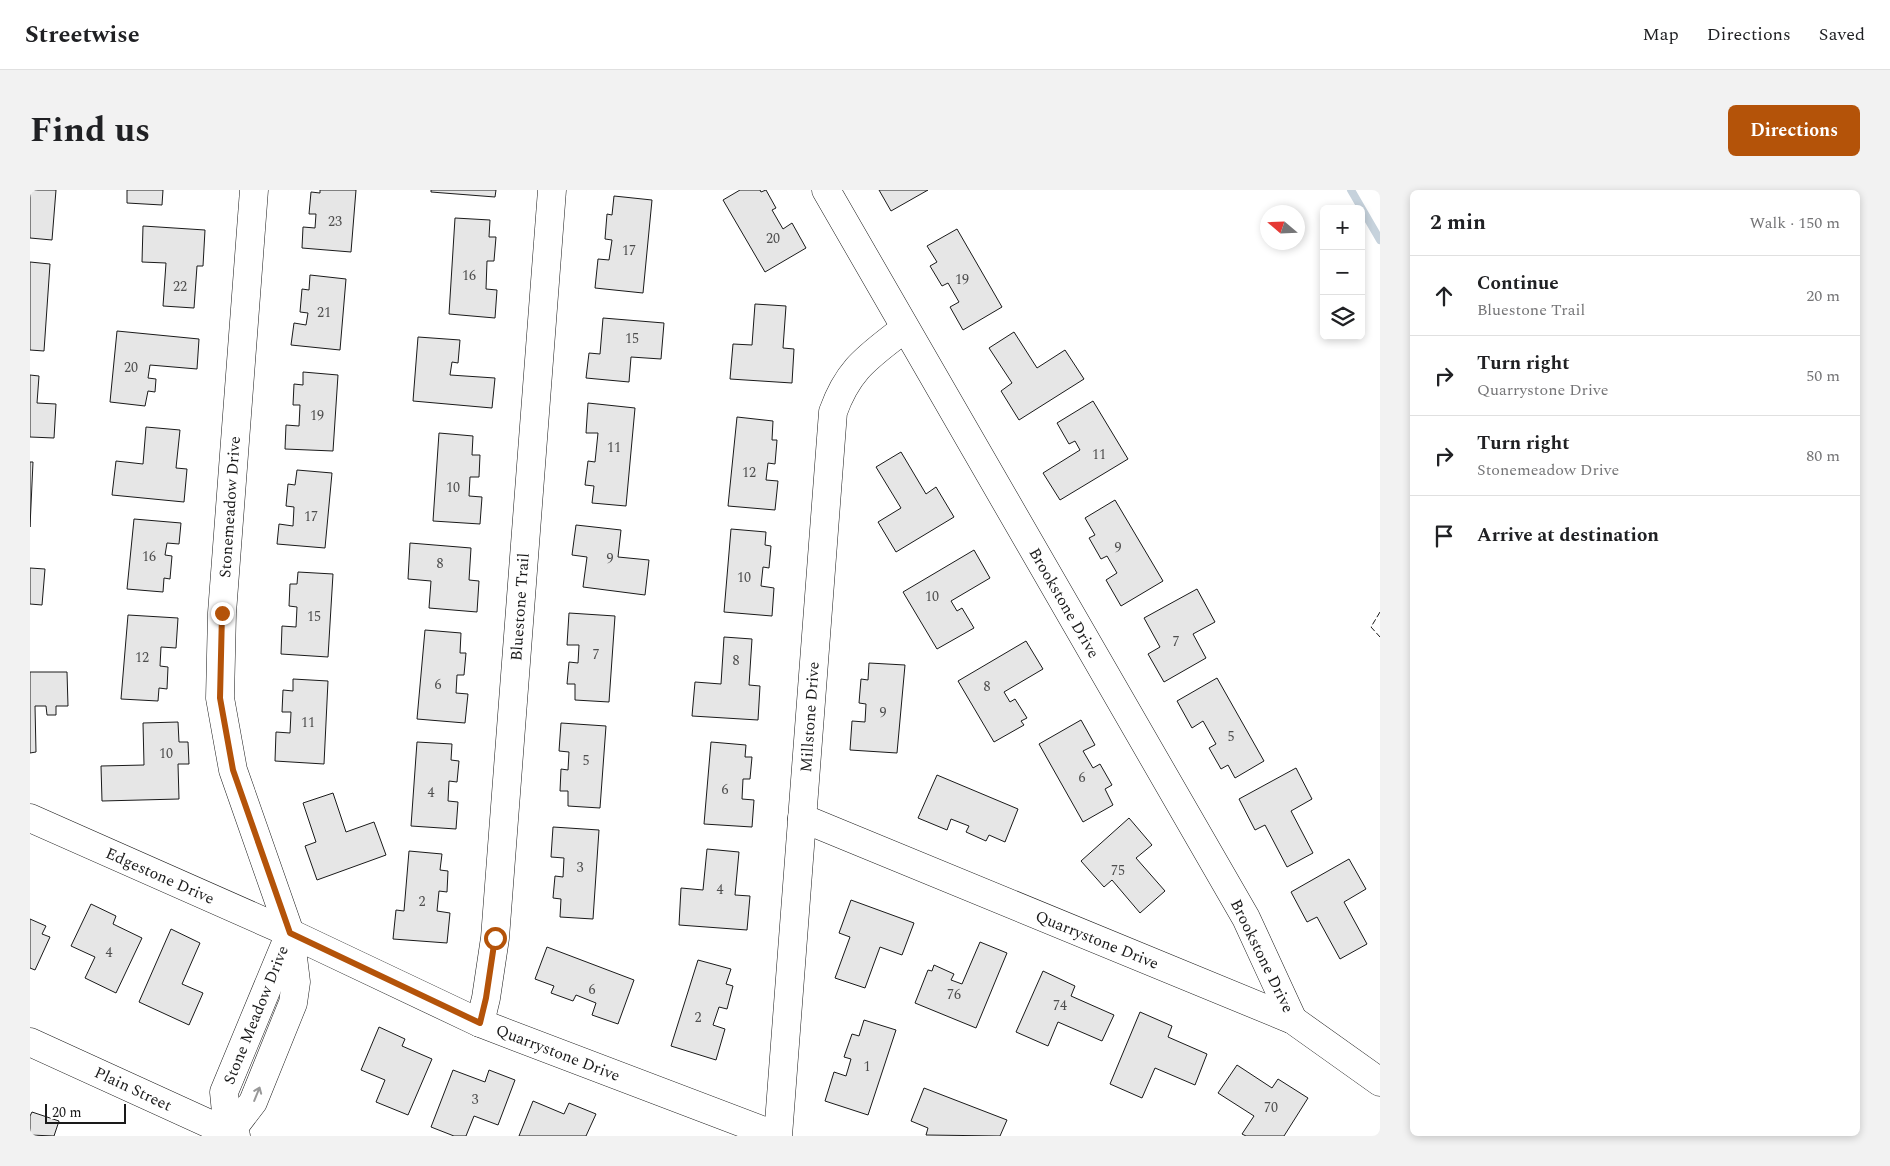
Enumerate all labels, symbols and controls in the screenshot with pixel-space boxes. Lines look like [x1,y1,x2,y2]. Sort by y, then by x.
text: Streetwise [25,17,140,53]
text: Map [1643,21,1679,48]
text: Directions [1707,21,1791,48]
text: Saved [1819,21,1865,48]
text: Find us [30,104,150,157]
button: Directions [1728,105,1860,156]
north arrow [1260,205,1305,250]
map controls [1320,205,1365,340]
button: + [1320,205,1365,250]
text: 2 min [1430,207,1486,239]
house number: 23 [328,211,342,232]
text: Walk · 150 m [1749,211,1840,235]
house number: 20 [766,228,780,249]
house number: 17 [622,240,636,261]
button: − [1320,250,1365,295]
house number: 16 [462,265,476,286]
house number: 19 [955,269,969,290]
text: Continue [1477,269,1559,298]
house number: 22 [173,276,187,297]
icon: ahead [1430,282,1458,310]
text: 20 m [1806,284,1840,308]
button: layers [1320,295,1365,340]
text: Bluestone Trail [1477,298,1585,322]
house number: 21 [317,302,331,323]
house number: 15 [625,328,639,349]
text: Turn right [1477,349,1570,378]
house number: 20 [124,357,138,378]
icon: right [1430,362,1458,390]
text: 50 m [1806,364,1840,388]
text: Quarrystone Drive [1477,378,1608,402]
house number: 19 [310,405,324,426]
text: Turn right [1477,429,1570,458]
street label: Stonemeadow Drive [213,435,247,579]
house number: 11 [607,437,621,458]
icon: right [1430,442,1458,470]
house number: 11 [1092,444,1106,465]
text: 80 m [1806,444,1840,468]
text: Stonemeadow Drive [1477,458,1619,482]
house number: 12 [742,462,756,483]
house number: 10 [446,477,460,498]
house number: 17 [304,506,318,527]
text: Arrive at destination [1477,521,1659,550]
icon: arrive [1430,522,1458,550]
house number: 9 [1115,537,1122,558]
street label: Brookstone Drive [1023,543,1105,663]
house number: 16 [142,546,156,567]
house number: 9 [607,548,614,569]
street label: Bluestone Trail [504,552,536,662]
house number: 8 [437,553,444,574]
house number: 10 [737,567,751,588]
house number: 10 [925,586,939,607]
route end [211,602,234,625]
house number: 15 [307,606,321,627]
house number: 7 [1173,631,1180,652]
house number: 7 [593,644,600,665]
house number: 12 [135,647,149,668]
house number: 8 [733,650,740,671]
street label: Millstone Drive [794,661,826,773]
house number: 6 [435,674,442,695]
house number: 8 [984,676,991,697]
house number: 9 [880,702,887,723]
house number: 11 [301,712,315,733]
house number: 5 [1228,726,1235,747]
house number: 10 [159,743,173,764]
house number: 5 [583,750,590,771]
house number: 6 [1079,767,1086,788]
house number: 6 [722,779,729,800]
house number: 4 [428,782,435,803]
street label: Edgestone Drive [102,841,218,911]
house number: 3 [577,857,584,878]
house number: 75 [1111,860,1125,881]
house number: 4 [717,879,724,900]
house number: 2 [419,891,426,912]
street label: Brookstone Drive [1224,895,1300,1017]
street label: Quarrystone Drive [1032,904,1162,976]
route start [484,927,507,950]
house number: 4 [106,942,113,963]
street label: Stone Meadow Drive [217,942,295,1088]
house number: 6 [589,979,596,1000]
house number: 76 [947,984,961,1005]
house number: 74 [1053,995,1067,1016]
house number: 2 [695,1007,702,1028]
street label: Quarrystone Drive [492,1018,624,1088]
house number: 1 [864,1056,871,1077]
street label: Plain Street [90,1061,176,1118]
one-way arrow [253,1087,262,1102]
house number: 3 [472,1089,479,1110]
house number: 70 [1264,1097,1278,1118]
scale bar [45,1101,126,1124]
text: 20 m [52,1102,82,1123]

